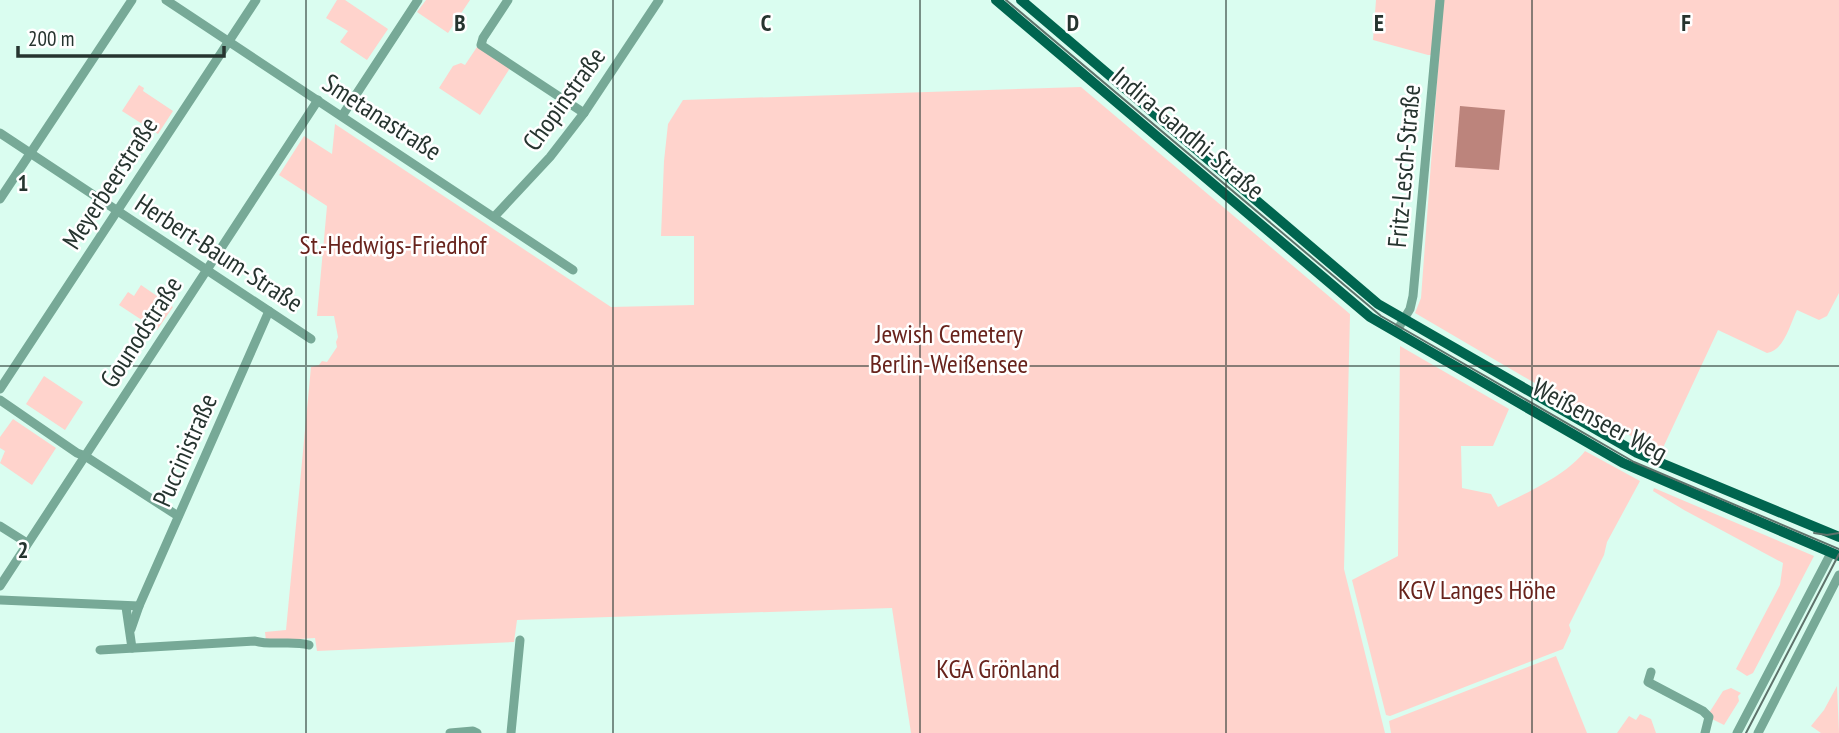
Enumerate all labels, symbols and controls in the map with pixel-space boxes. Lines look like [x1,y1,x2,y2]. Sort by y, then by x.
text: B [454,8,466,37]
text: C [761,8,772,37]
text: D [1067,8,1079,37]
text: E [1374,8,1384,37]
text: F [1681,8,1691,37]
scale bar [18,14,224,58]
text: 200 m [28,25,74,52]
street label: Chopinstraße [515,41,612,157]
street label: Indira-Gandhi-Straße [1105,59,1271,206]
street label: Smetanastraße [317,66,448,167]
street label: Fritz-Lesch-Straße [1380,83,1427,249]
street label: Meyerbeerstraße [55,110,165,255]
text: 1 [18,168,29,197]
street label: Herbert-Baum-Straße [129,186,309,319]
park label: St.-Hedwigs-Friedhof [300,228,488,261]
street label: Gounodstraße [92,270,189,394]
park label: Jewish Cemetery Berlin-Weißensee [870,317,1028,380]
street label: Weißenseer Weg [1527,370,1673,469]
street label: Puccinistraße [145,388,224,511]
text: 2 [18,535,29,564]
park label: KGV Langes Höhe [1398,573,1556,606]
park label: KGA Grönland [936,652,1060,685]

